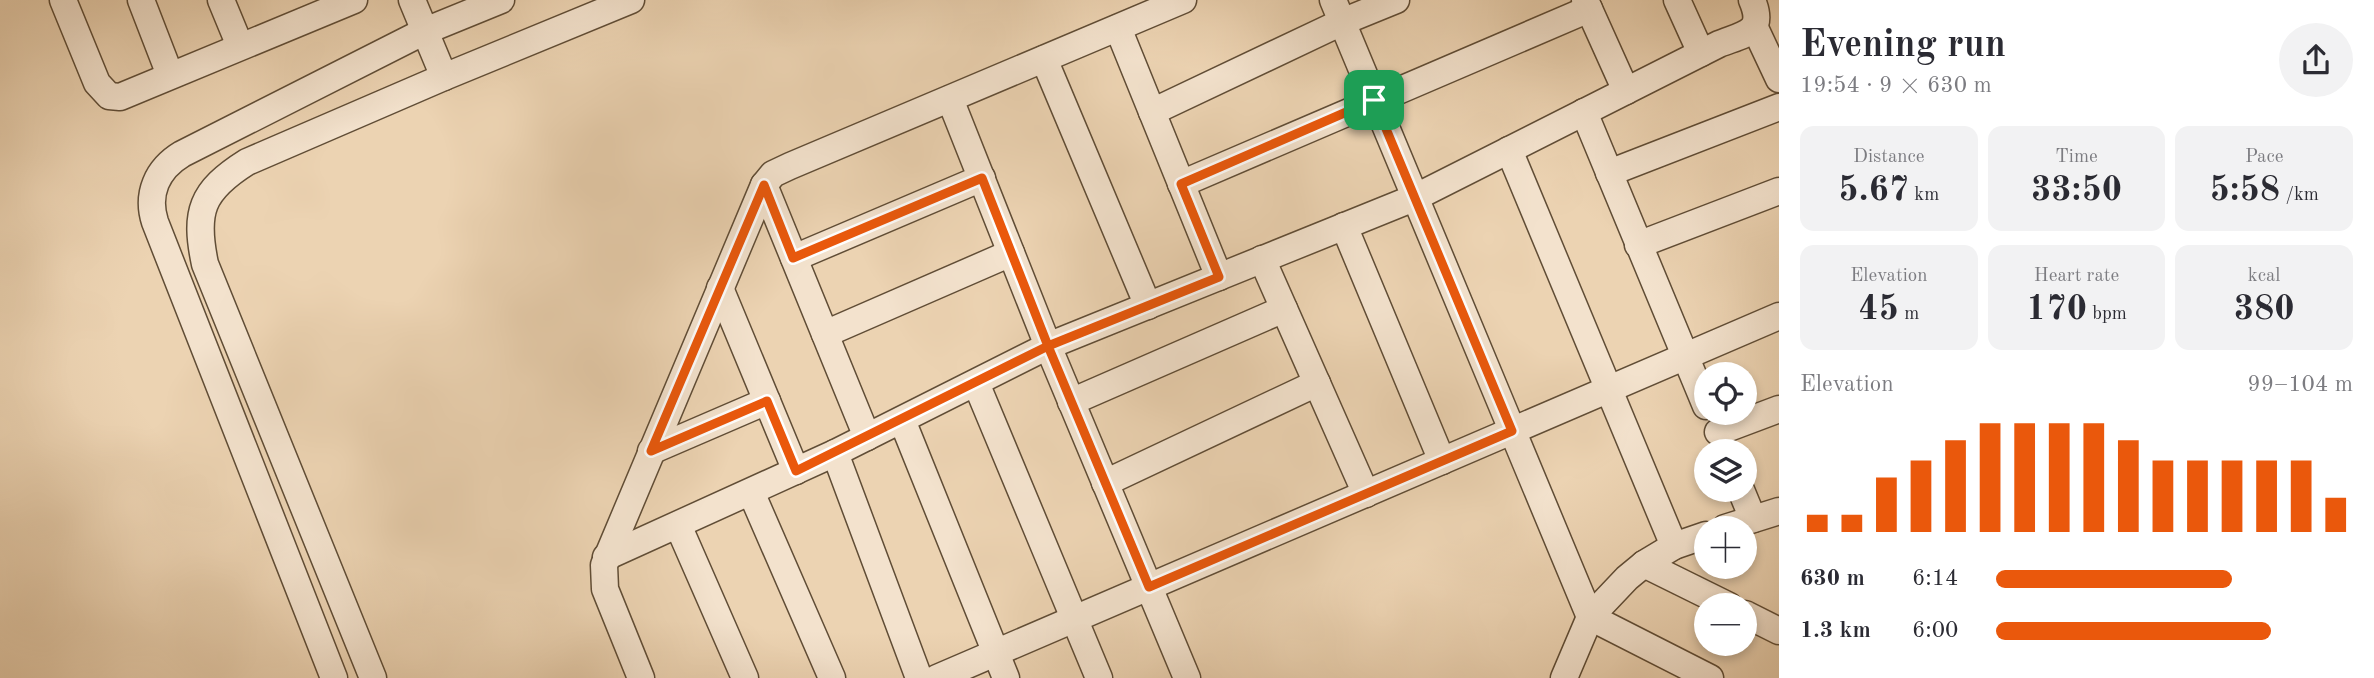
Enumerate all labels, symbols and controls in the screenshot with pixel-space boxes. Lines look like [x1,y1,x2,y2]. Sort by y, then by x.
button: share [2279,23,2353,97]
text: Evening run [1800,27,2006,65]
pin [1344,70,1404,130]
text: 19:54 · 9 × 630 m [1800,74,1992,97]
icon: arrive [1355,81,1393,119]
text: Distance [1853,148,1925,167]
text: Time [2055,148,2098,167]
text: Pace [2245,148,2283,167]
text: 5.67 [1838,173,1909,208]
text: 33:50 [2031,173,2122,208]
text: 5:58 [2209,173,2280,208]
text: km [1909,186,1939,205]
text: /km [2280,186,2319,205]
text: Elevation [1850,267,1927,286]
text: Heart rate [2034,267,2119,286]
text: kcal [2248,267,2281,286]
text: 45 [1858,292,1899,327]
text: 170 [2026,292,2087,327]
text: 380 [2234,292,2295,327]
text: m [1899,305,1919,324]
text: bpm [2087,305,2127,324]
map controls [1694,362,1757,656]
button: locate [1694,362,1757,425]
text: Elevation [1800,373,1894,396]
text: 99–104 m [2247,373,2353,396]
button: layers [1694,439,1757,502]
button: + [1694,516,1757,579]
text: 630 m [1800,567,1865,590]
text: 6:14 [1912,567,1958,590]
button: − [1694,593,1757,656]
text: 1.3 km [1800,619,1871,642]
text: 6:00 [1912,619,1958,642]

